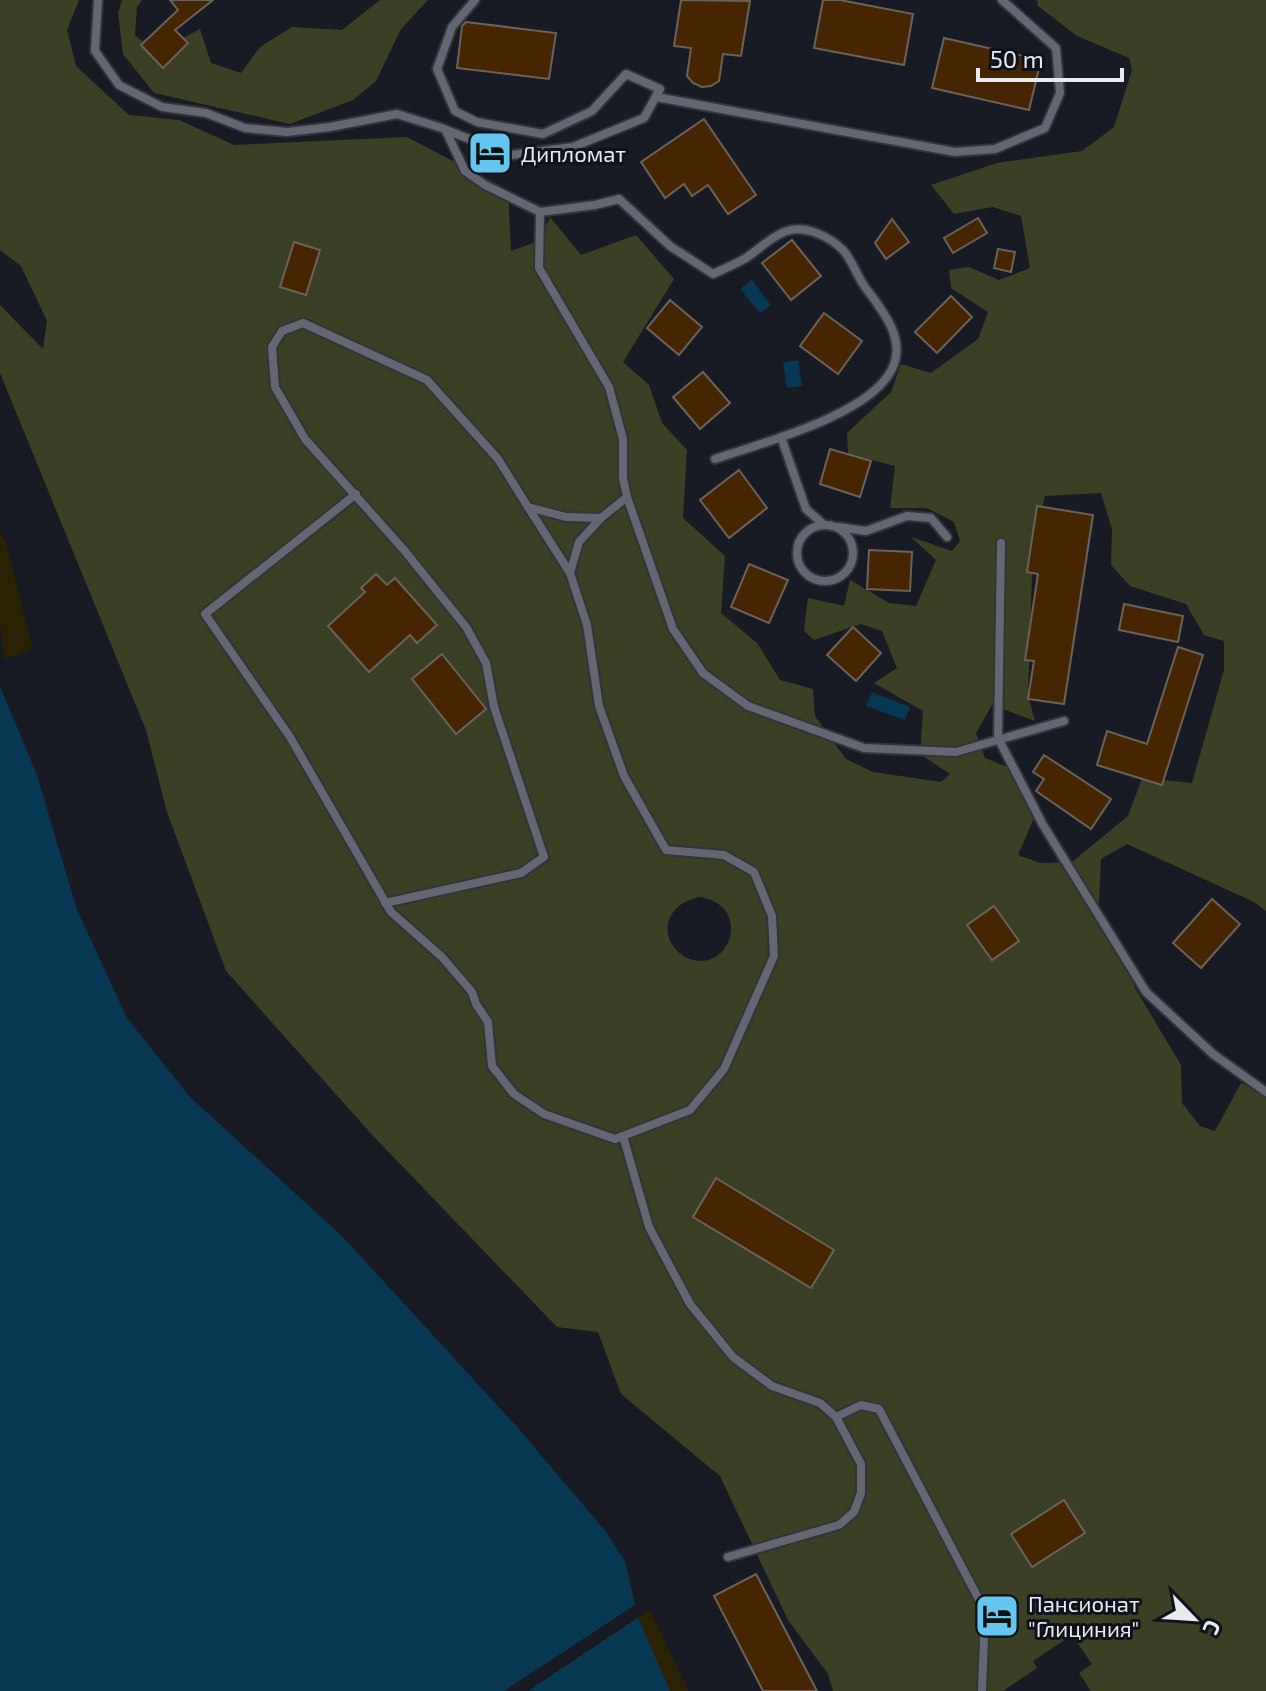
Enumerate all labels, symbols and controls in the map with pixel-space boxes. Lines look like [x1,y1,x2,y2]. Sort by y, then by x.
scale bar [978,32,1122,82]
text: 50 m [990,44,1044,73]
hotel icon: Дипломат [466,129,514,177]
place label: Дипломат [521,140,626,166]
north arrow [1154,1579,1234,1659]
place label: Пансионат "Глициния" [1028,1590,1140,1641]
hotel icon: Пансионат "Глициния" [973,1592,1021,1640]
text: С [1198,1617,1228,1639]

